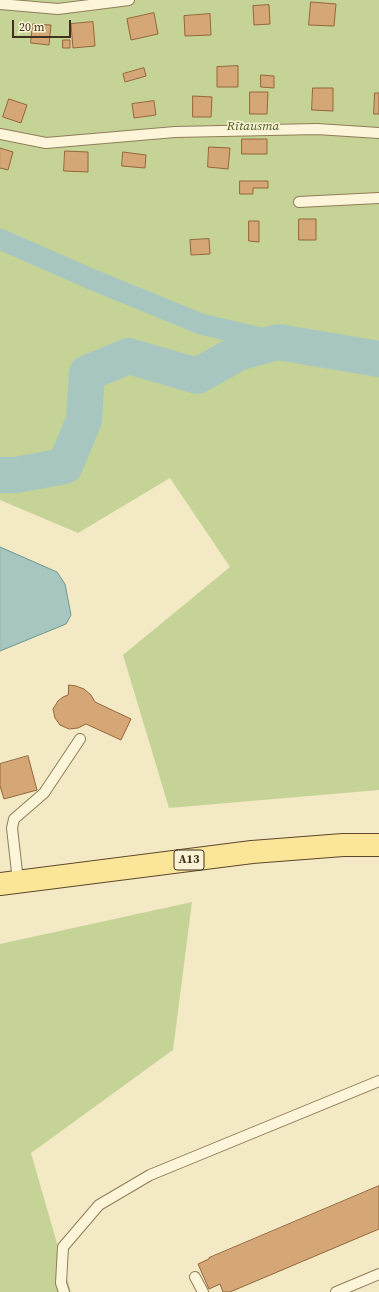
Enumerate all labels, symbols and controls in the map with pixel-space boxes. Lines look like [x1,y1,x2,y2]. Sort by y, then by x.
scale bar [14,12,73,38]
text: 20 m [19,19,45,35]
park label: Rītausma [227,119,279,135]
road number: A13 [174,850,204,870]

